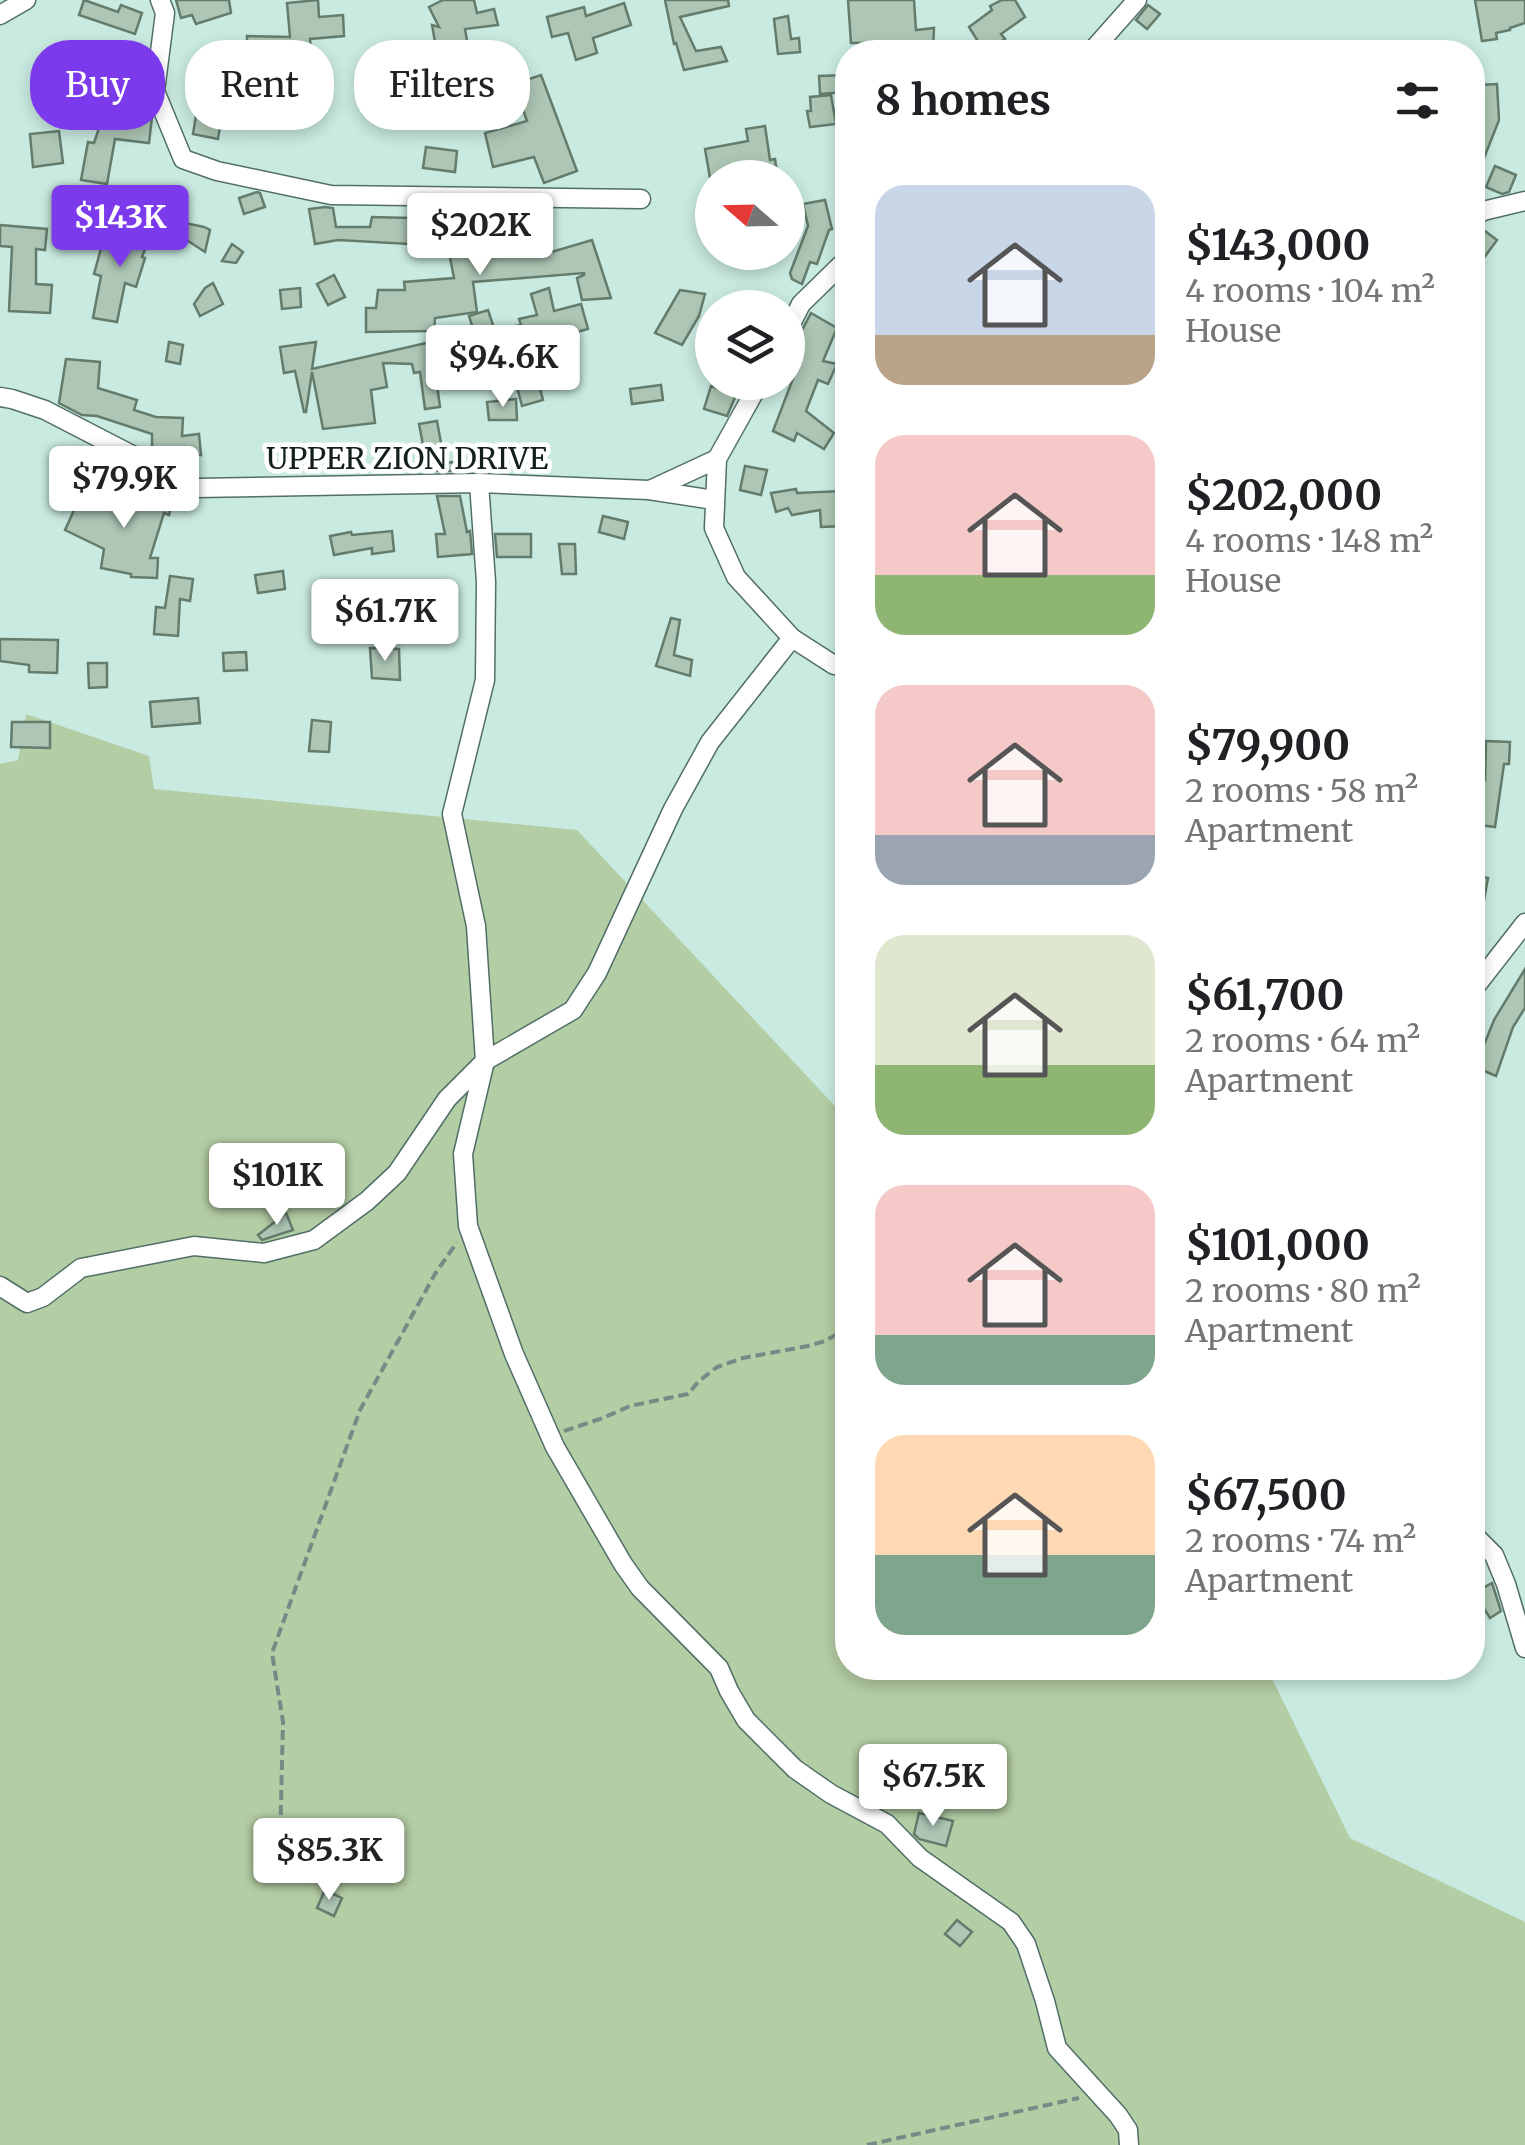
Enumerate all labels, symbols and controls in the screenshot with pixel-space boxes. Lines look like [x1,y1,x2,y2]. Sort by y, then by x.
chip: Buy [30,40,165,130]
chip: Rent [185,40,334,130]
chip: Filters [354,40,530,130]
icon: filters [1390,73,1445,128]
text: 8 homes [875,74,1051,126]
north arrow [695,160,805,270]
map controls [695,160,805,400]
pin: $143K [50,185,190,270]
pin: $202K [410,193,550,278]
text: $143K [74,197,166,237]
text: $202K [429,205,531,245]
text: $143,000 [1185,219,1370,271]
icon: home [955,225,1075,345]
text: 4 rooms · 104 m² [1185,271,1435,311]
button: layers [695,290,805,400]
text: House [1185,311,1281,351]
pin: $94.6K [422,325,584,410]
text: $94.6K [448,337,558,377]
street label: UPPER ZION DRIVE [266,439,548,477]
pin: $79.9K [43,446,205,531]
text: $79.9K [71,458,177,498]
text: $202,000 [1185,469,1382,521]
icon: home [955,475,1075,595]
text: 4 rooms · 148 m² [1185,521,1433,561]
text: House [1185,561,1281,601]
pin: $61.7K [304,579,466,664]
text: $61.7K [333,591,437,631]
text: $79,900 [1185,719,1350,771]
icon: home [955,725,1075,845]
text: 2 rooms · 58 m² [1185,771,1418,811]
text: Apartment [1185,811,1353,851]
text: $61,700 [1185,969,1344,1021]
icon: home [955,975,1075,1095]
text: 2 rooms · 64 m² [1185,1021,1420,1061]
text: Apartment [1185,1061,1353,1101]
pin: $101K [207,1143,347,1228]
text: $101K [231,1155,323,1195]
text: $101,000 [1185,1219,1370,1271]
icon: home [955,1225,1075,1345]
text: 2 rooms · 80 m² [1185,1271,1421,1311]
text: Apartment [1185,1311,1353,1351]
text: $67,500 [1185,1469,1346,1521]
icon: home [955,1475,1075,1595]
text: 2 rooms · 74 m² [1185,1521,1416,1561]
text: Apartment [1185,1561,1353,1601]
pin: $67.5K [852,1744,1014,1829]
text: $67.5K [881,1756,985,1796]
pin: $85.3K [248,1818,410,1903]
text: $85.3K [275,1830,383,1870]

